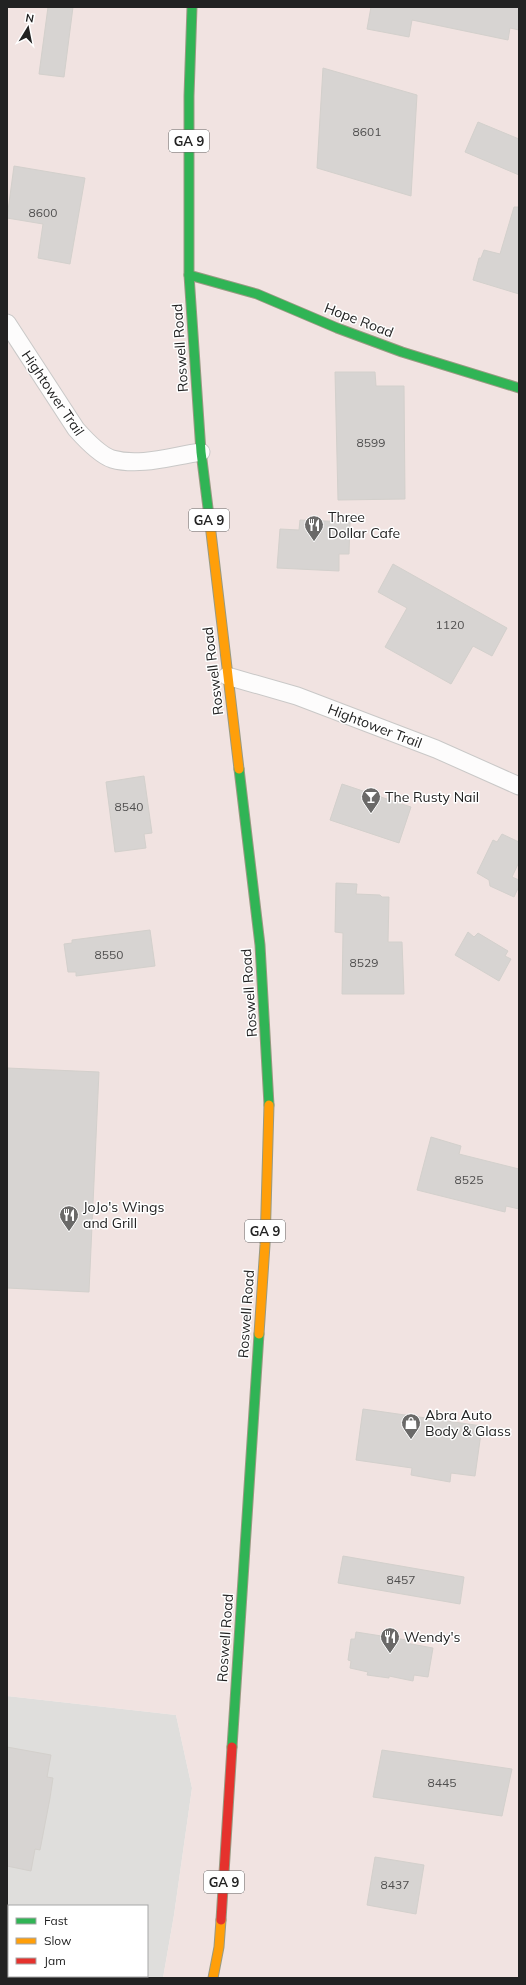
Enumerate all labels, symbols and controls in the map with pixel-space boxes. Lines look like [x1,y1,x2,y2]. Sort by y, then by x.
north arrow [8,8,48,48]
text: N [24,11,35,26]
house number: 8601 [353,124,381,139]
road number: GA 9 [169,130,209,152]
house number: 8600 [29,205,57,220]
street label: Hope Road [322,299,396,341]
street label: Roswell Road [168,303,192,393]
street label: Hightower Trail [18,347,88,439]
house number: 8599 [357,435,385,450]
place label: Three Dollar Cafe [328,508,400,542]
road number: GA 9 [189,509,229,531]
restaurant icon: Three Dollar Cafe [303,514,325,542]
house number: 1120 [436,617,464,632]
street label: Roswell Road [199,626,227,716]
street label: Hightower Trail [325,700,425,752]
bar icon: The Rusty Nail [360,786,382,814]
place label: The Rusty Nail [385,788,479,806]
house number: 8540 [115,799,143,814]
house number: 8550 [95,947,123,962]
street label: Roswell Road [237,948,261,1038]
house number: 8529 [350,955,378,970]
house number: 8525 [455,1172,483,1187]
place label: JoJo's Wings and Grill [83,1198,164,1232]
restaurant icon: JoJo's Wings and Grill [58,1204,80,1232]
road number: GA 9 [245,1220,285,1242]
street label: Roswell Road [234,1269,258,1359]
place label: Abra Auto Body & Glass [425,1406,511,1440]
shop icon: Abra Auto Body & Glass [400,1412,422,1440]
house number: 8457 [387,1572,415,1587]
street label: Roswell Road [213,1593,237,1683]
restaurant icon: Wendy's [379,1626,401,1654]
place label: Wendy's [404,1628,460,1646]
house number: 8445 [428,1775,456,1790]
road number: GA 9 [204,1871,244,1893]
house number: 8437 [381,1877,409,1892]
legend [8,1905,148,1977]
text: Fast [44,1913,68,1928]
text: Slow [44,1933,72,1948]
text: Jam [44,1953,66,1968]

